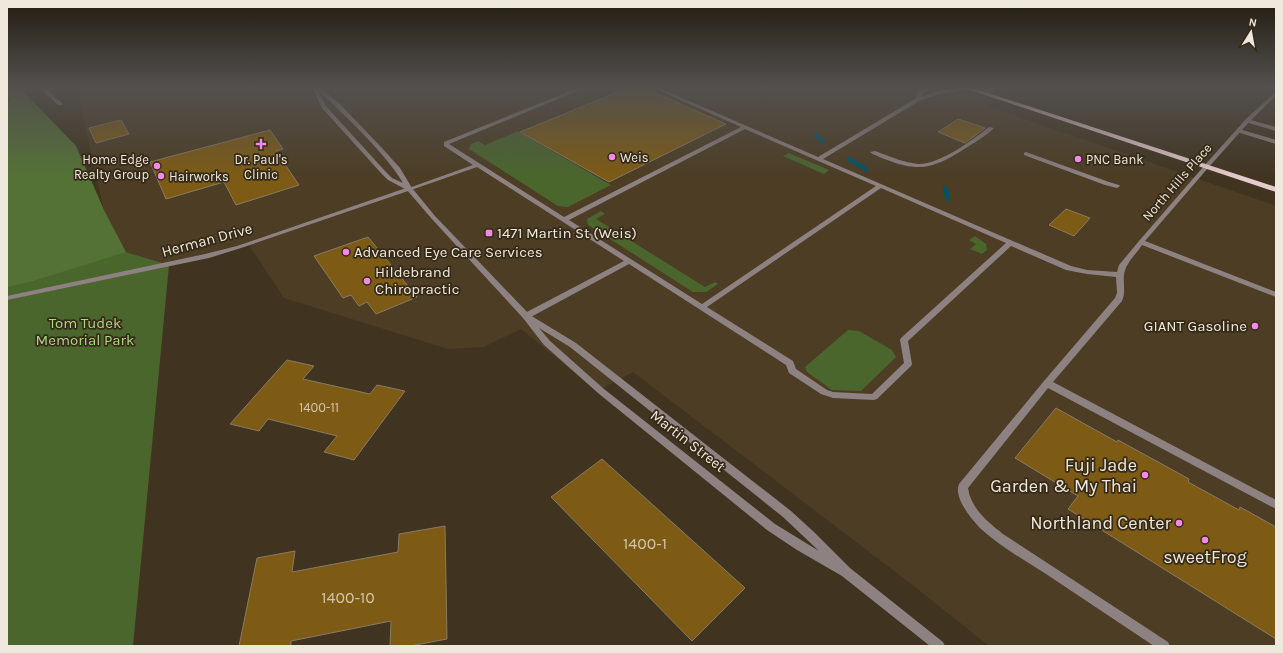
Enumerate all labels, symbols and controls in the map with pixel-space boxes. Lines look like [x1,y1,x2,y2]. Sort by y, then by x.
north arrow [1231,12,1271,52]
text: N [1248,16,1258,30]
marker: Dr. Paul's Clinic [255,138,267,150]
street label: North Hills Place [1139,140,1215,224]
place label: Weis [620,150,649,165]
place label: Home Edge Realty Group [74,152,149,182]
place label: Dr. Paul's Clinic [234,152,288,182]
marker: Weis [607,152,617,162]
place label: PNC Bank [1086,152,1144,167]
marker: PNC Bank [1073,154,1083,164]
marker: Home Edge Realty Group [152,161,162,171]
place label: Hairworks [169,169,229,184]
marker: Hairworks [156,171,166,181]
street label: Herman Drive [160,219,254,261]
place label: 1471 Martin St (Weis) [497,224,637,242]
marker: 1471 Martin St (Weis) [484,228,494,238]
place label: Advanced Eye Care Services [354,243,543,261]
marker: Advanced Eye Care Services [341,247,351,257]
place label: Hildebrand Chiropractic [375,263,459,298]
marker: Hildebrand Chiropractic [362,276,372,286]
park label: Tom Tudek Memorial Park [36,314,134,349]
place label: GIANT Gasoline [1144,317,1247,335]
marker: GIANT Gasoline [1250,321,1260,331]
house number: 1400-11 [299,400,339,415]
street label: Martin Street [647,406,729,476]
place label: Fuji Jade Garden & My Thai [990,454,1137,497]
marker: Fuji Jade Garden & My Thai [1140,470,1150,480]
place label: Northland Center [1030,512,1171,534]
marker: Northland Center [1174,518,1184,528]
house number: 1400-1 [623,534,667,553]
marker: sweetFrog [1200,535,1210,545]
place label: sweetFrog [1163,546,1247,568]
house number: 1400-10 [321,588,375,607]

